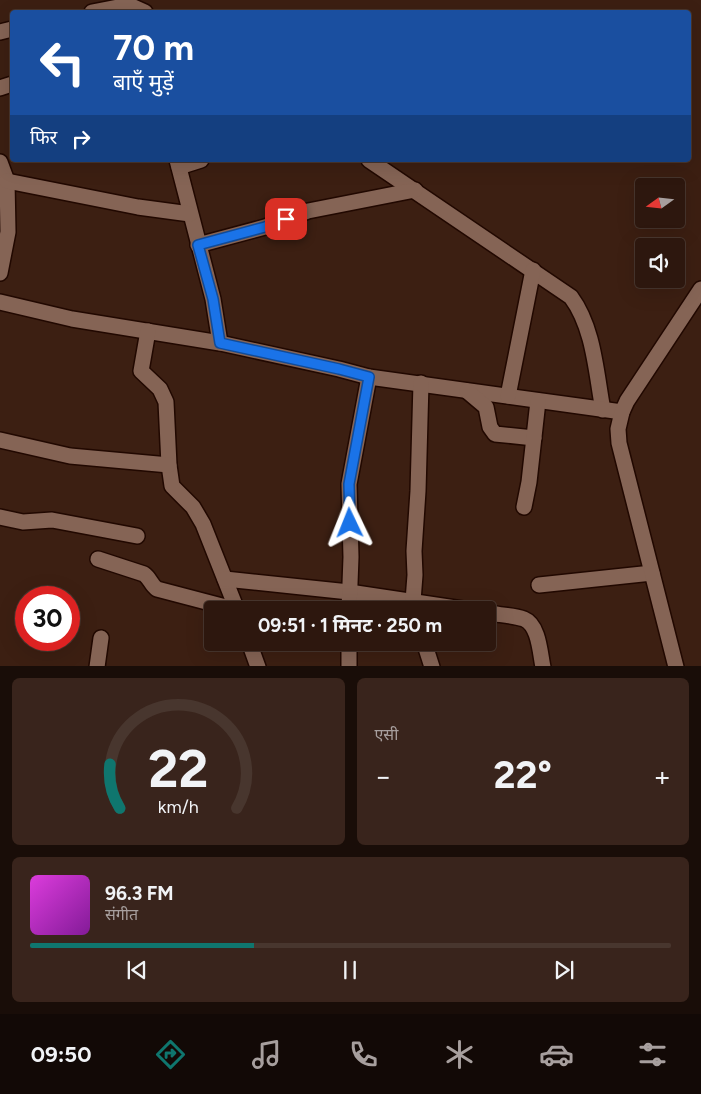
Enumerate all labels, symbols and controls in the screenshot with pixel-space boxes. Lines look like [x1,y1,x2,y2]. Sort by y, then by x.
text: 70 m [113,27,194,69]
icon: left [30,30,95,95]
text: बाएँ मुड़ें [113,69,174,96]
icon: right [67,125,95,153]
text: फिर [30,126,57,149]
north arrow [635,178,685,228]
map controls [635,178,685,288]
pin [265,198,307,240]
icon: arrive [272,205,300,233]
button: sound [635,238,685,288]
position arrow [323,496,375,548]
speed limit sign: 30 [15,586,80,651]
text: 09:51 · 1 मिनट · 250 m [258,614,442,637]
text: एसी [375,725,398,744]
text: 22 [148,738,208,800]
text: 22° [494,752,552,798]
text: − [375,759,392,793]
text: + [654,759,671,793]
text: km/h [158,796,199,817]
text: 96.3 FM [105,882,174,905]
text: संगीत [105,905,138,924]
icon: previous [123,956,151,984]
icon: pause [336,956,364,984]
icon: next [550,956,578,984]
icon: directions [153,1037,188,1072]
icon: music [249,1037,284,1072]
icon: phone [346,1037,381,1072]
icon: climate [442,1037,477,1072]
icon: car [539,1037,574,1072]
icon: filters [635,1037,670,1072]
text: 09:50 [31,1041,91,1068]

